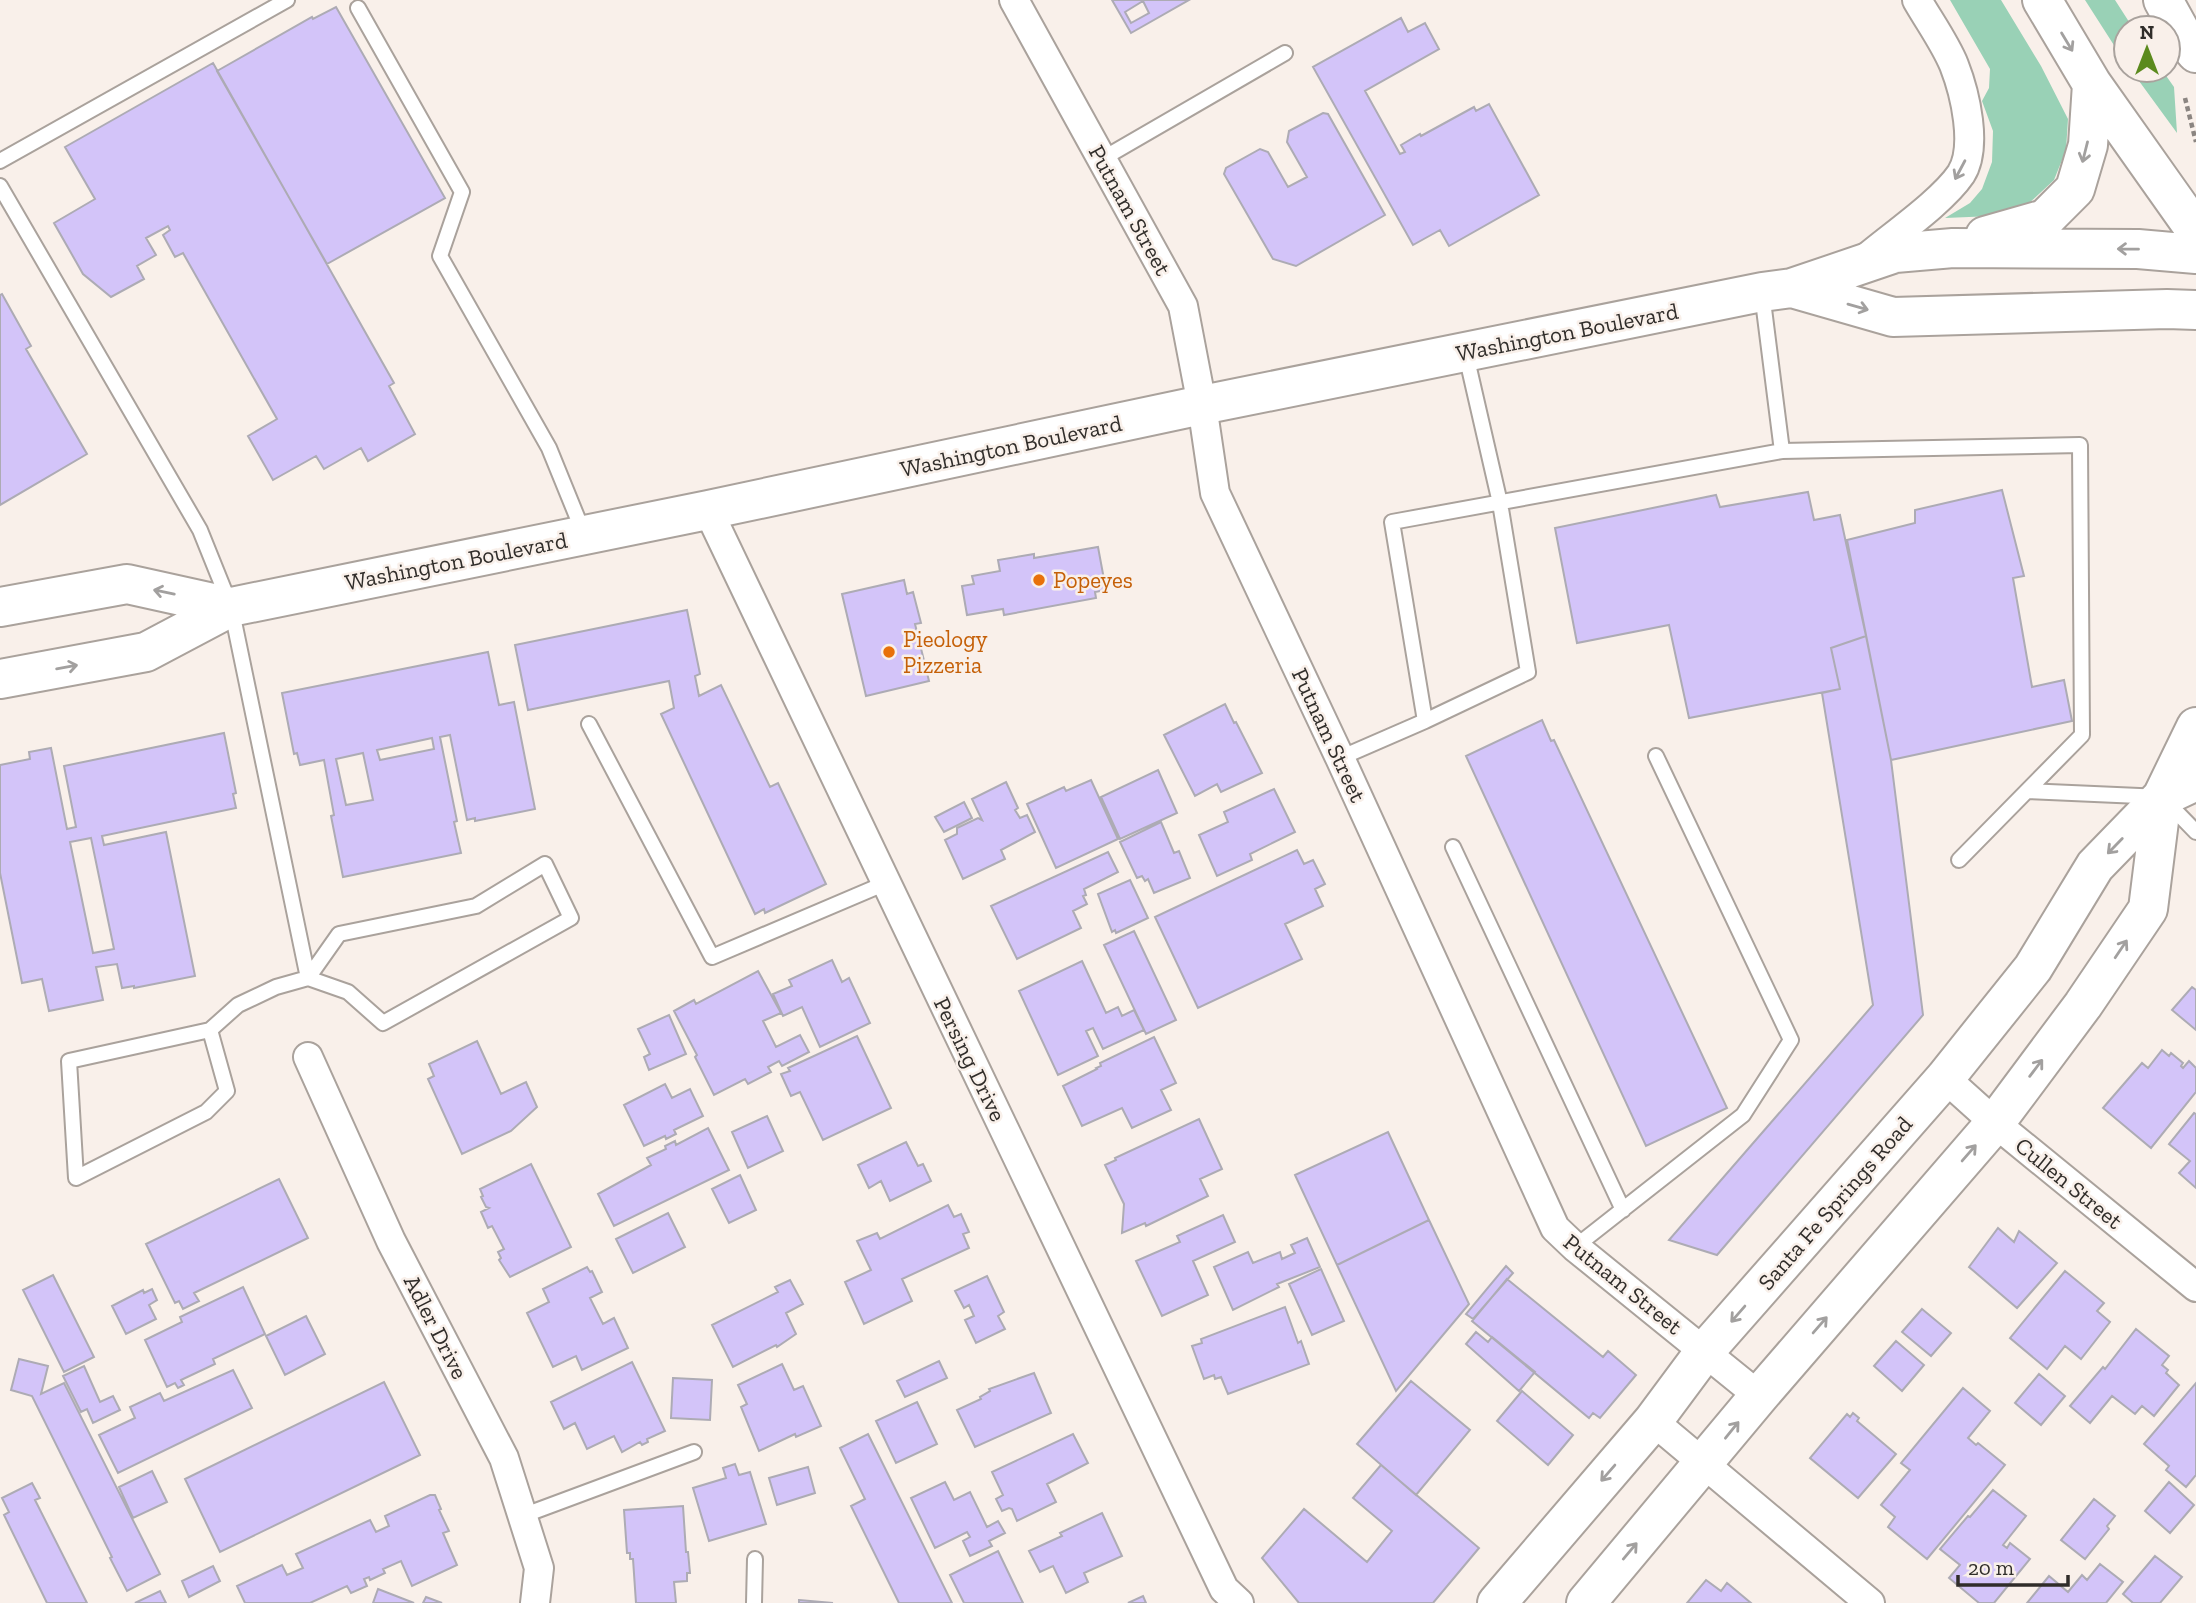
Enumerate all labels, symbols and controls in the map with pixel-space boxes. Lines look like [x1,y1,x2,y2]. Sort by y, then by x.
north arrow [2112,14,2182,84]
text: N [2140,21,2154,44]
one-way arrow [2060,32,2074,52]
street label: Putnam Street [1083,140,1178,280]
one-way arrow [2078,140,2091,163]
one-way arrow [1953,159,1967,180]
one-way arrow [2117,242,2140,256]
street label: Washington Boulevard [1454,297,1681,367]
one-way arrow [1846,301,1869,314]
street label: Washington Boulevard [898,409,1125,483]
street label: Washington Boulevard [343,526,570,596]
place label: Popeyes [1053,566,1133,594]
marker: Popeyes [1031,572,1047,588]
one-way arrow [153,585,176,598]
place label: Pieology Pizzeria [903,625,988,679]
marker: Pieology Pizzeria [881,644,897,660]
one-way arrow [55,659,78,673]
street label: Putnam Street [1286,664,1372,807]
one-way arrow [2106,837,2123,854]
one-way arrow [2114,940,2128,959]
street label: Persing Drive [928,992,1012,1126]
one-way arrow [2028,1059,2043,1078]
street label: Santa Fe Springs Road [1752,1110,1918,1296]
street label: Cullen Street [2010,1131,2129,1235]
one-way arrow [1961,1144,1977,1162]
street label: Putnam Street [1558,1228,1688,1341]
street label: Adler Drive [398,1270,474,1384]
one-way arrow [1730,1304,1746,1322]
one-way arrow [1812,1317,1828,1335]
one-way arrow [1724,1421,1740,1439]
one-way arrow [1600,1464,1616,1482]
one-way arrow [1622,1542,1638,1560]
scale bar [1958,1544,2068,1588]
text: 20 m [1968,1555,2014,1580]

